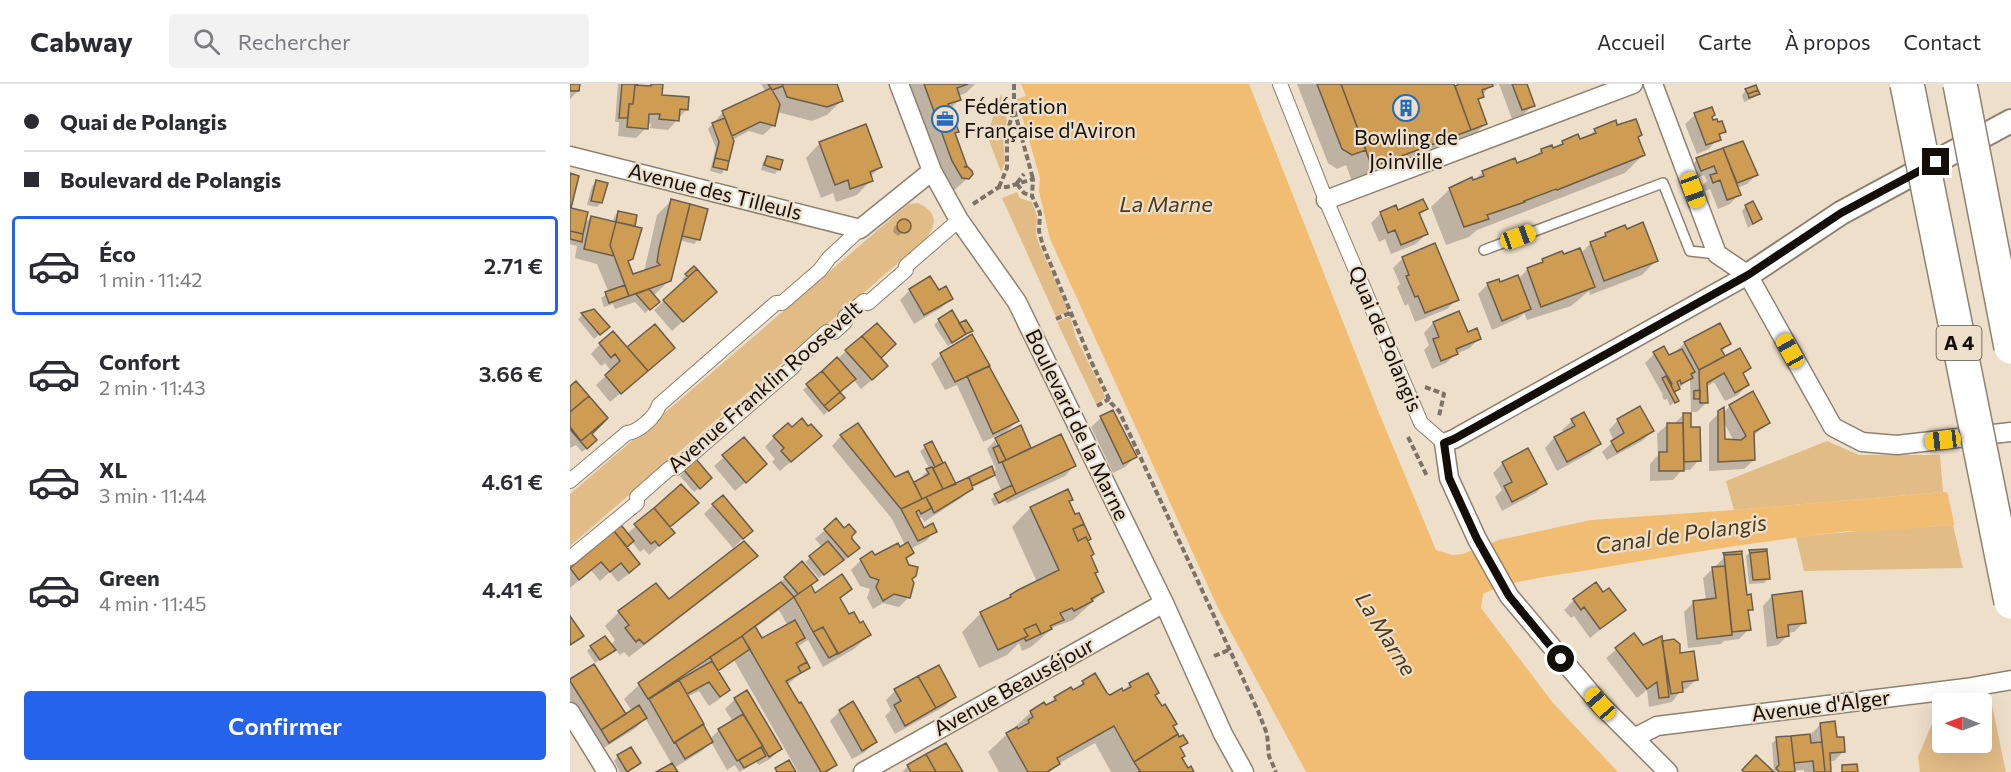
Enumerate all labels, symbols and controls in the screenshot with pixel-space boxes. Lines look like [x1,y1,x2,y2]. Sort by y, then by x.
search box [169,14,589,68]
text: Cabway [30,24,133,58]
icon: search [190,25,223,58]
text: Rechercher [238,28,351,55]
text: Accueil [1597,29,1665,54]
text: Carte [1698,29,1752,54]
text: À propos [1785,29,1870,54]
text: Contact [1903,29,1981,54]
place label: Fédération Française d'Aviron [964,93,1136,142]
building icon: Bowling de Joinville [1391,93,1421,123]
office icon: Fédération Française d'Aviron [930,104,960,134]
text: Quai de Polangis [60,108,227,135]
place label: Bowling de Joinville [1354,124,1458,173]
route end [1922,148,1949,175]
street label: Avenue des Tilleuls [626,157,805,224]
text: Boulevard de Polangis [60,166,281,193]
car [1678,170,1708,210]
water label: La Marne [1119,190,1213,217]
car [1498,222,1538,252]
icon: car [27,239,81,293]
text: Éco [99,240,136,267]
text: 2.71 € [484,252,543,279]
street label: Quai de Polangis [1344,261,1428,415]
text: 1 min · 11:42 [99,267,202,291]
street label: Avenue Franklin Roosevelt [662,295,866,477]
street label: Boulevard de la Marne [1021,325,1136,524]
road number: A 4 [1936,326,1982,360]
car [1773,331,1807,371]
icon: car [27,347,81,401]
text: Confort [99,348,180,375]
text: 3.66 € [479,360,543,387]
text: 2 min · 11:43 [99,375,206,399]
car [1924,429,1962,451]
icon: car [27,455,81,509]
text: XL [99,456,127,483]
text: 4.61 € [481,468,543,495]
text: 3 min · 11:44 [99,483,207,507]
water label: Canal de Polangis [1593,508,1768,559]
icon: car [27,563,81,617]
text: Green [99,564,160,591]
text: 4.41 € [482,576,543,603]
water label: La Marne [1350,587,1423,681]
text: 4 min · 11:45 [99,591,207,615]
street label: Avenue Beauséjour [928,631,1098,740]
route start [1547,645,1574,672]
street label: Avenue d'Alger [1750,684,1892,725]
car [1581,685,1619,723]
button: Confirmer [24,691,546,760]
north arrow [1932,693,1992,753]
map controls [1932,693,1992,753]

